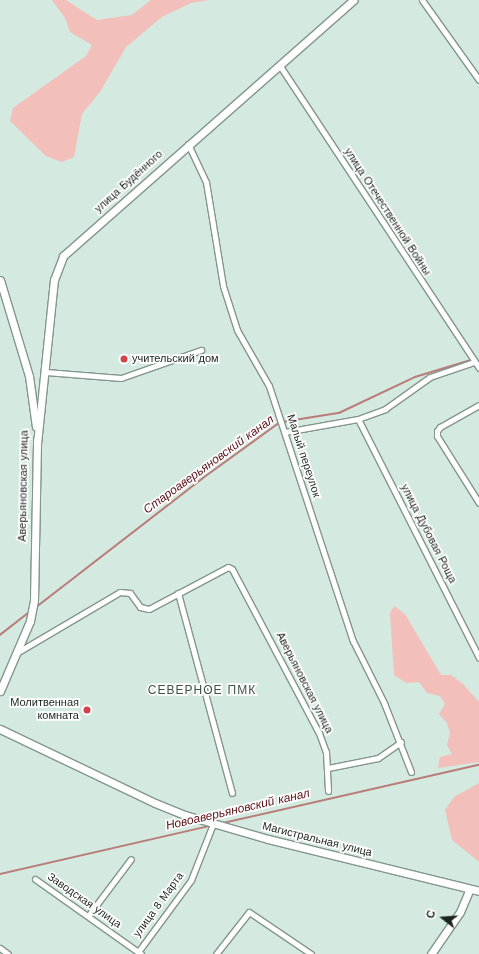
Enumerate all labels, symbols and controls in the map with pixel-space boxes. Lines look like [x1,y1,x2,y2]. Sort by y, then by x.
street label: улица Отечественной Войны [341,146,433,278]
street label: улица Будённого [92,148,166,216]
place label: учительский дом [132,352,219,366]
marker: учительский дом [119,354,129,364]
water label: Староаверьяновский канал [141,413,277,517]
street label: Малый переулок [283,413,323,499]
street label: Аверьяновская улица [16,430,32,542]
street label: улица Дубовая Роща [397,482,459,586]
street label: Аверьяновская улица [273,630,335,736]
district label: СЕВЕРНОЕ ПМК [148,684,256,698]
place label: Молитвенная комната [10,697,79,723]
marker: Молитвенная комната [82,705,92,715]
water label: Новоаверьяновский канал [165,786,311,834]
street label: Магистральная улица [261,820,373,860]
street label: улица 8 Марта [131,870,187,940]
street label: Заводская улица [44,871,124,931]
north arrow [423,898,463,938]
text: С [424,909,438,920]

